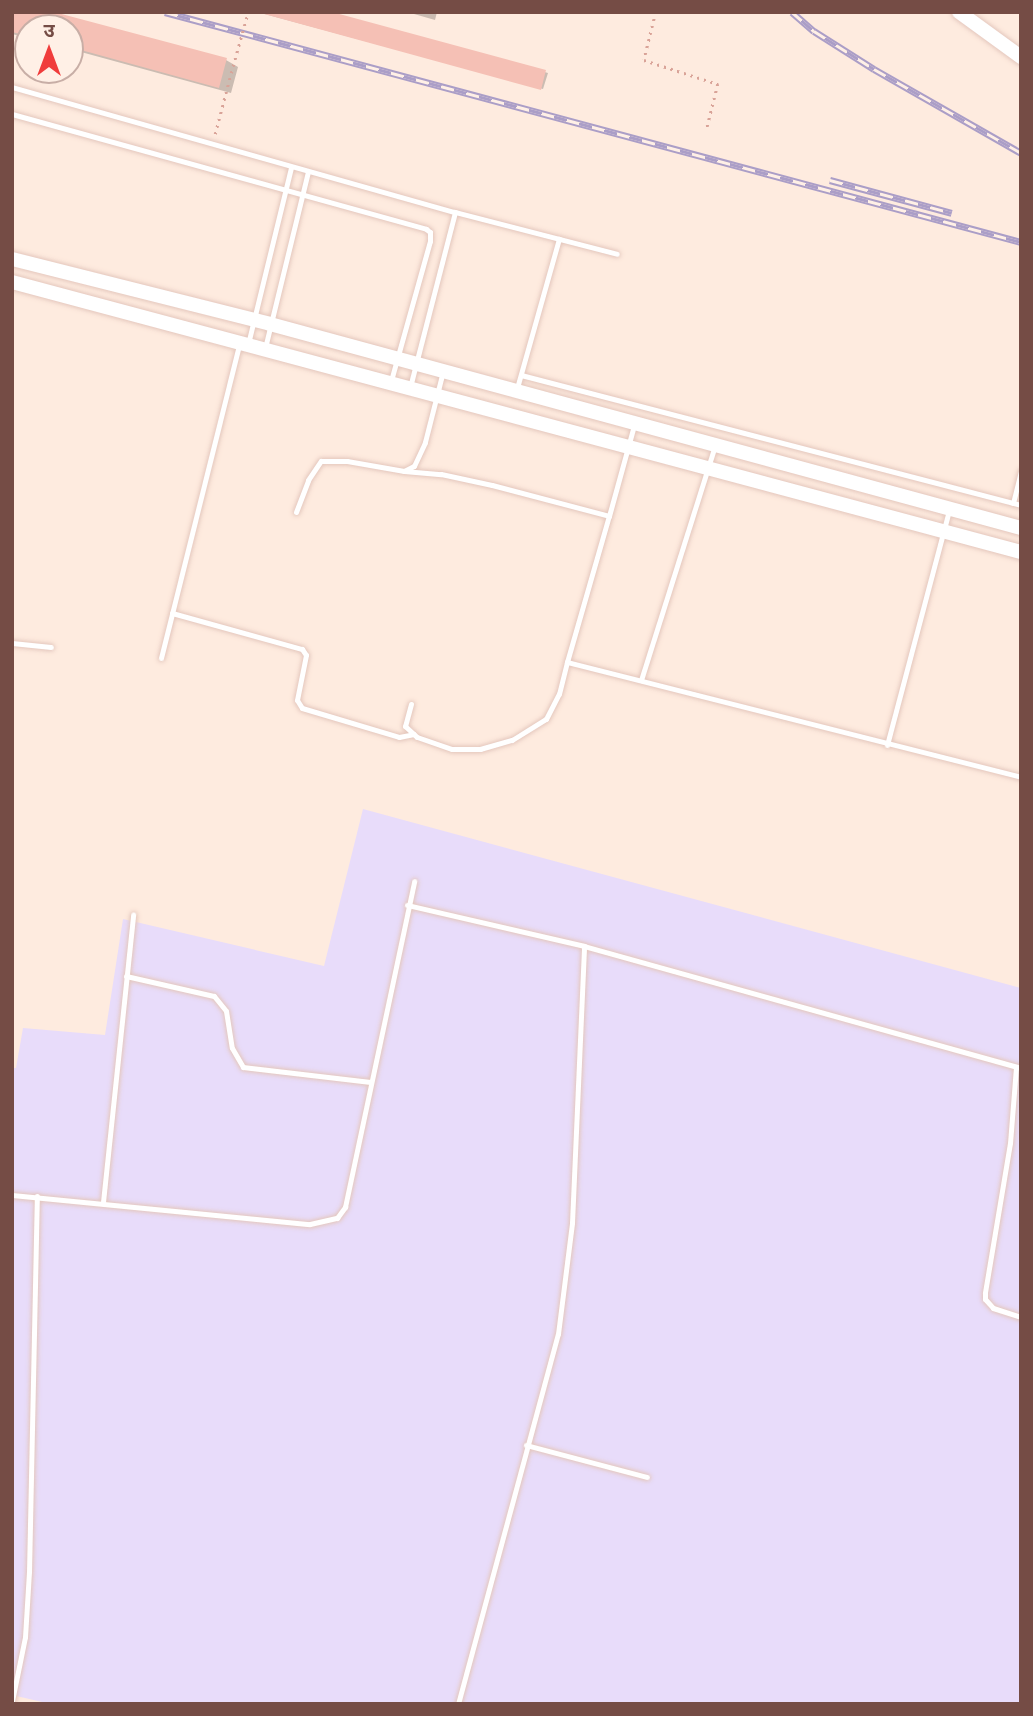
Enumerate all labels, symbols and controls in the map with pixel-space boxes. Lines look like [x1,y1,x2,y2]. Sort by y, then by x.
north arrow [14,14,84,84]
text: उ [43,19,55,41]

